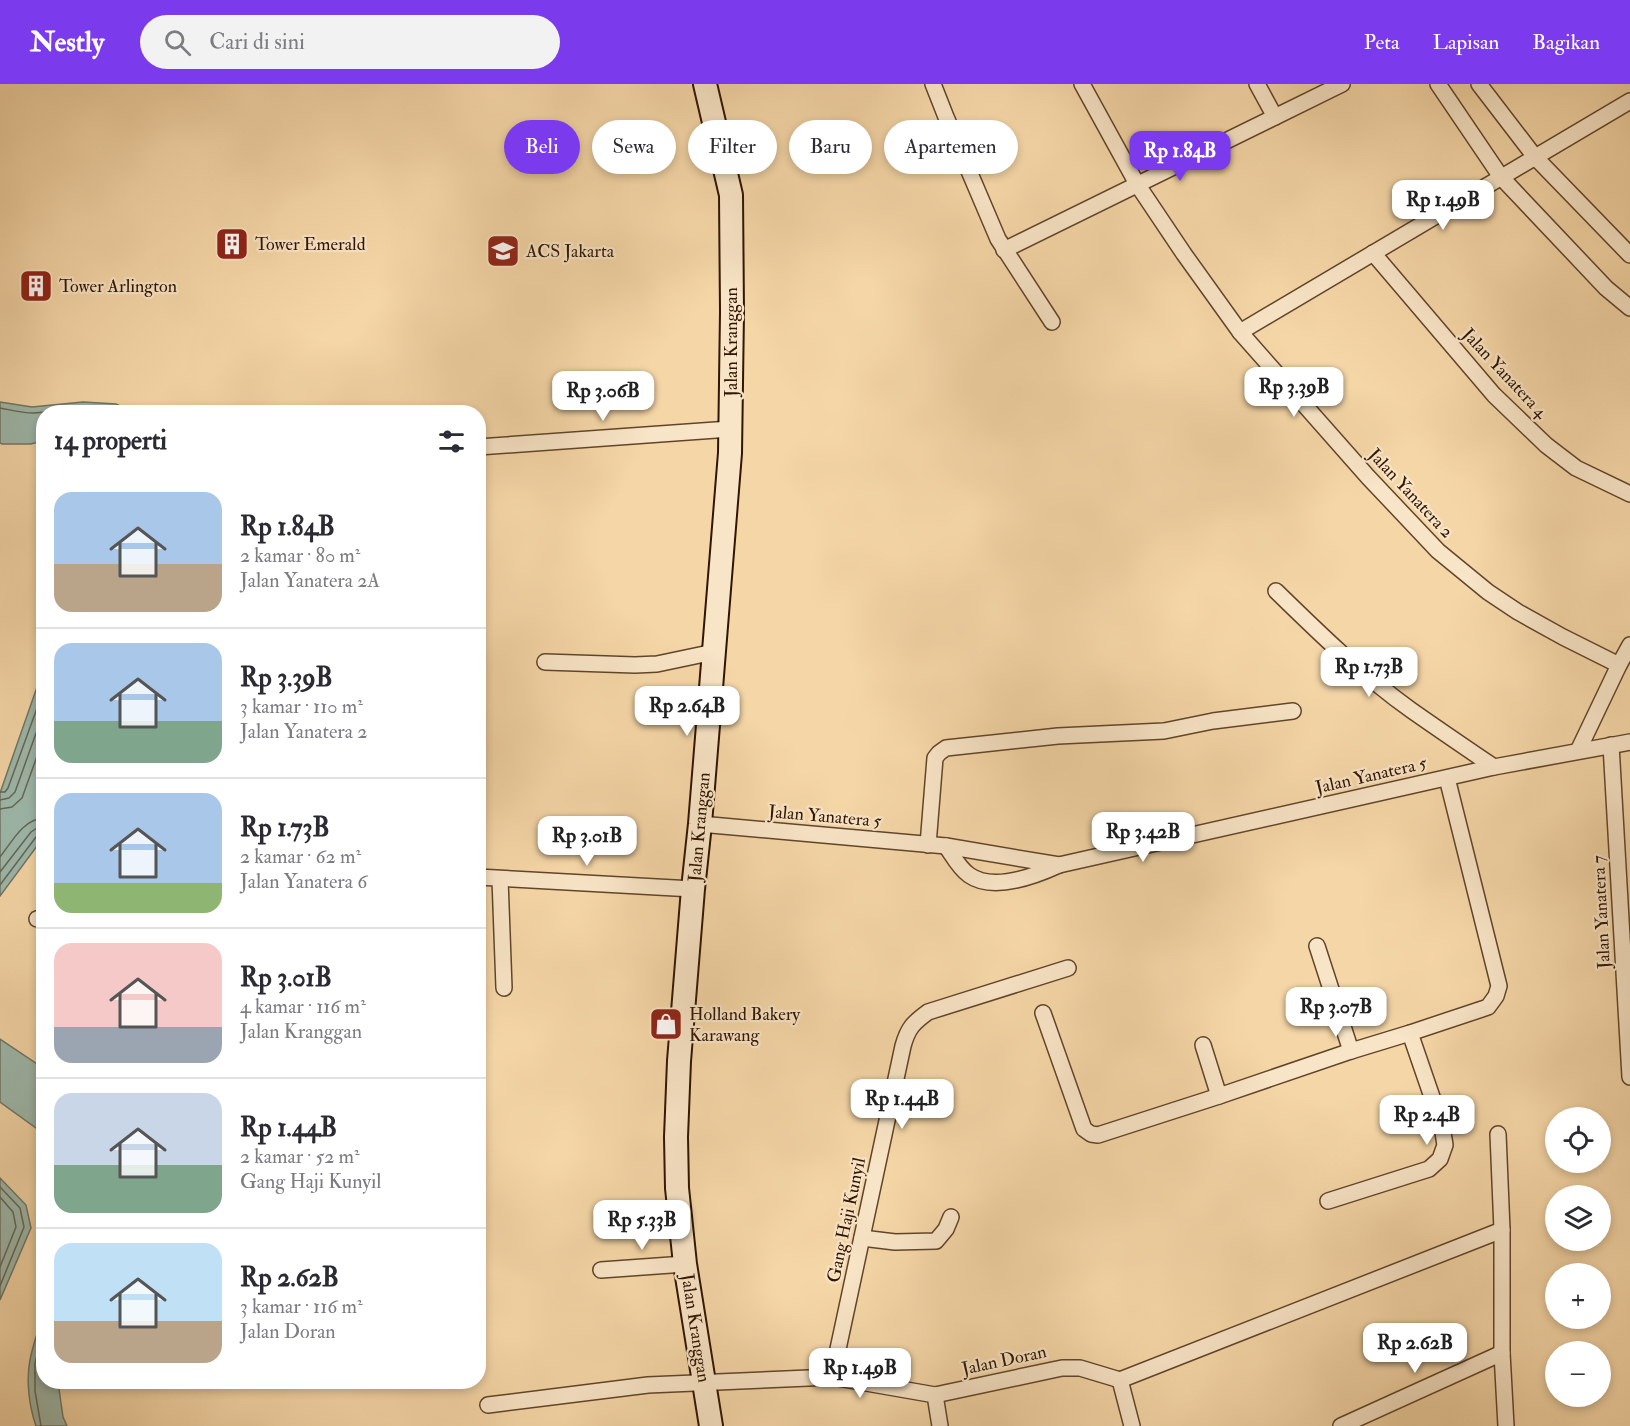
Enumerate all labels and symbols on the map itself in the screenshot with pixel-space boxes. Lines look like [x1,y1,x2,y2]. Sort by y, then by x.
pin: Rp 1.84B [1118,131,1242,182]
pin: Rp 1.49B [1381,180,1505,231]
building icon: Tower Emerald [214,226,250,262]
place label: Tower Emerald [255,233,366,256]
school or university icon: ACS Jakarta [485,233,521,269]
place label: ACS Jakarta [525,240,615,263]
building icon: Tower Arlington [18,268,54,304]
place label: Tower Arlington [59,275,177,298]
street label: Jalan Kranggan [720,287,743,398]
street label: Jalan Yanatera 4 [1456,323,1553,424]
pin: Rp 3.39B [1232,367,1356,418]
pin: Rp 3.06B [541,371,665,422]
street label: Jalan Yanatera 2 [1362,443,1458,543]
pin: Rp 1.73B [1307,647,1431,698]
pin: Rp 2.64B [625,686,749,737]
street label: Jalan Yanatera 5 [1312,752,1429,800]
street label: Jalan Kranggan [683,771,716,884]
street label: Jalan Yanatera 5 [766,800,883,833]
pin: Rp 3.42B [1081,812,1205,863]
pin: Rp 3.01B [525,816,649,867]
street label: Jalan Yanatera 7 [1587,855,1616,970]
pin: Rp 3.07B [1274,987,1398,1038]
place label: Holland Bakery Karawang [689,1003,801,1047]
shop icon: Holland Bakery Karawang [648,1006,684,1042]
pin: Rp 1.44B [840,1079,964,1130]
pin: Rp 2.4B [1372,1095,1482,1146]
street label: Gang Haji Kunyil [822,1155,871,1285]
pin: Rp 5.33B [580,1200,704,1251]
street label: Jalan Kranggan [675,1271,715,1384]
pin: Rp 2.62B [1353,1323,1477,1374]
street label: Jalan Doran [959,1340,1049,1381]
pin: Rp 1.49B [798,1348,922,1399]

